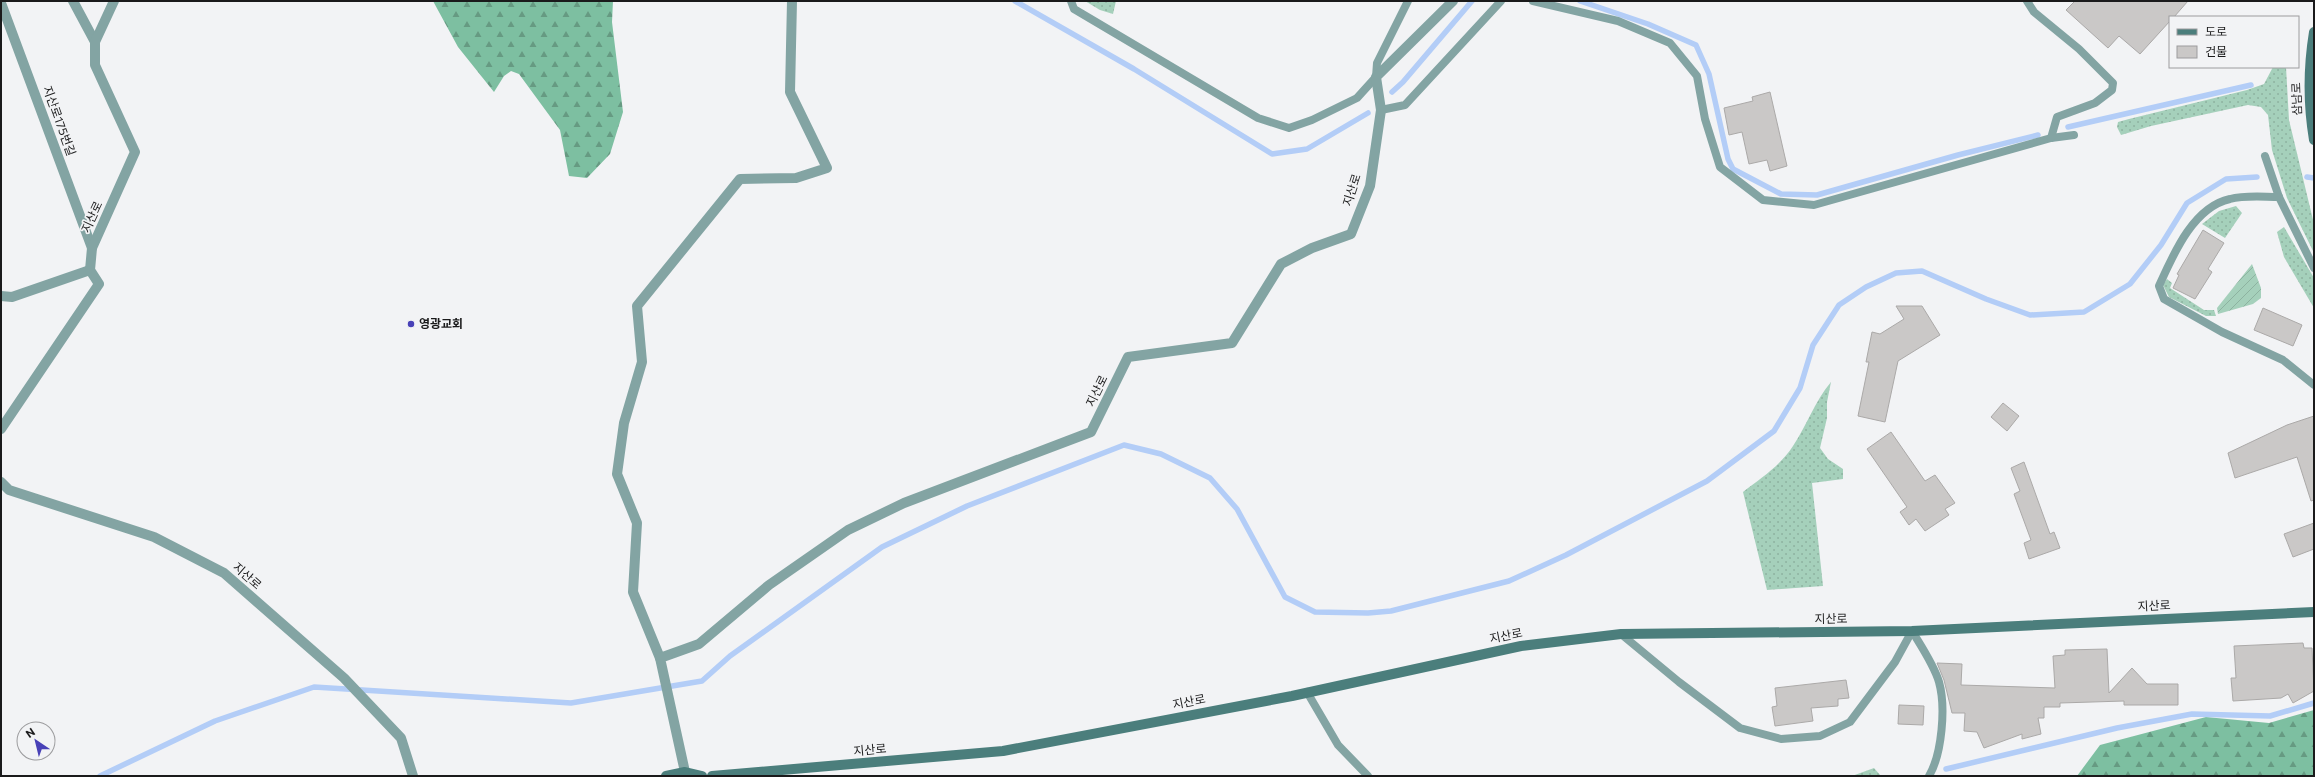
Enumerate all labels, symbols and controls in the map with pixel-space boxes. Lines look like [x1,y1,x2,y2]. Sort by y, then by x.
legend [2169,16,2299,68]
text: 도로 [2205,24,2227,38]
text: 건물 [2205,44,2227,58]
street label: 삼남로 [2288,82,2304,116]
street label: 지산로175번길 [41,84,79,158]
street label: 지산로 [1339,172,1363,208]
street label: 지산로 [78,199,104,235]
place label: 영광교회 [419,316,463,330]
marker: 영광교회 [406,319,416,329]
street label: 지산로 [1083,373,1110,409]
street label: 지산로 [231,559,265,591]
street label: 지산로 [2137,597,2171,613]
street label: 지산로 [1814,611,1848,625]
street label: 지산로 [1488,625,1523,645]
street label: 지산로 [1171,691,1206,711]
north arrow [16,721,56,761]
text: N [23,725,37,740]
street label: 지산로 [853,741,887,757]

